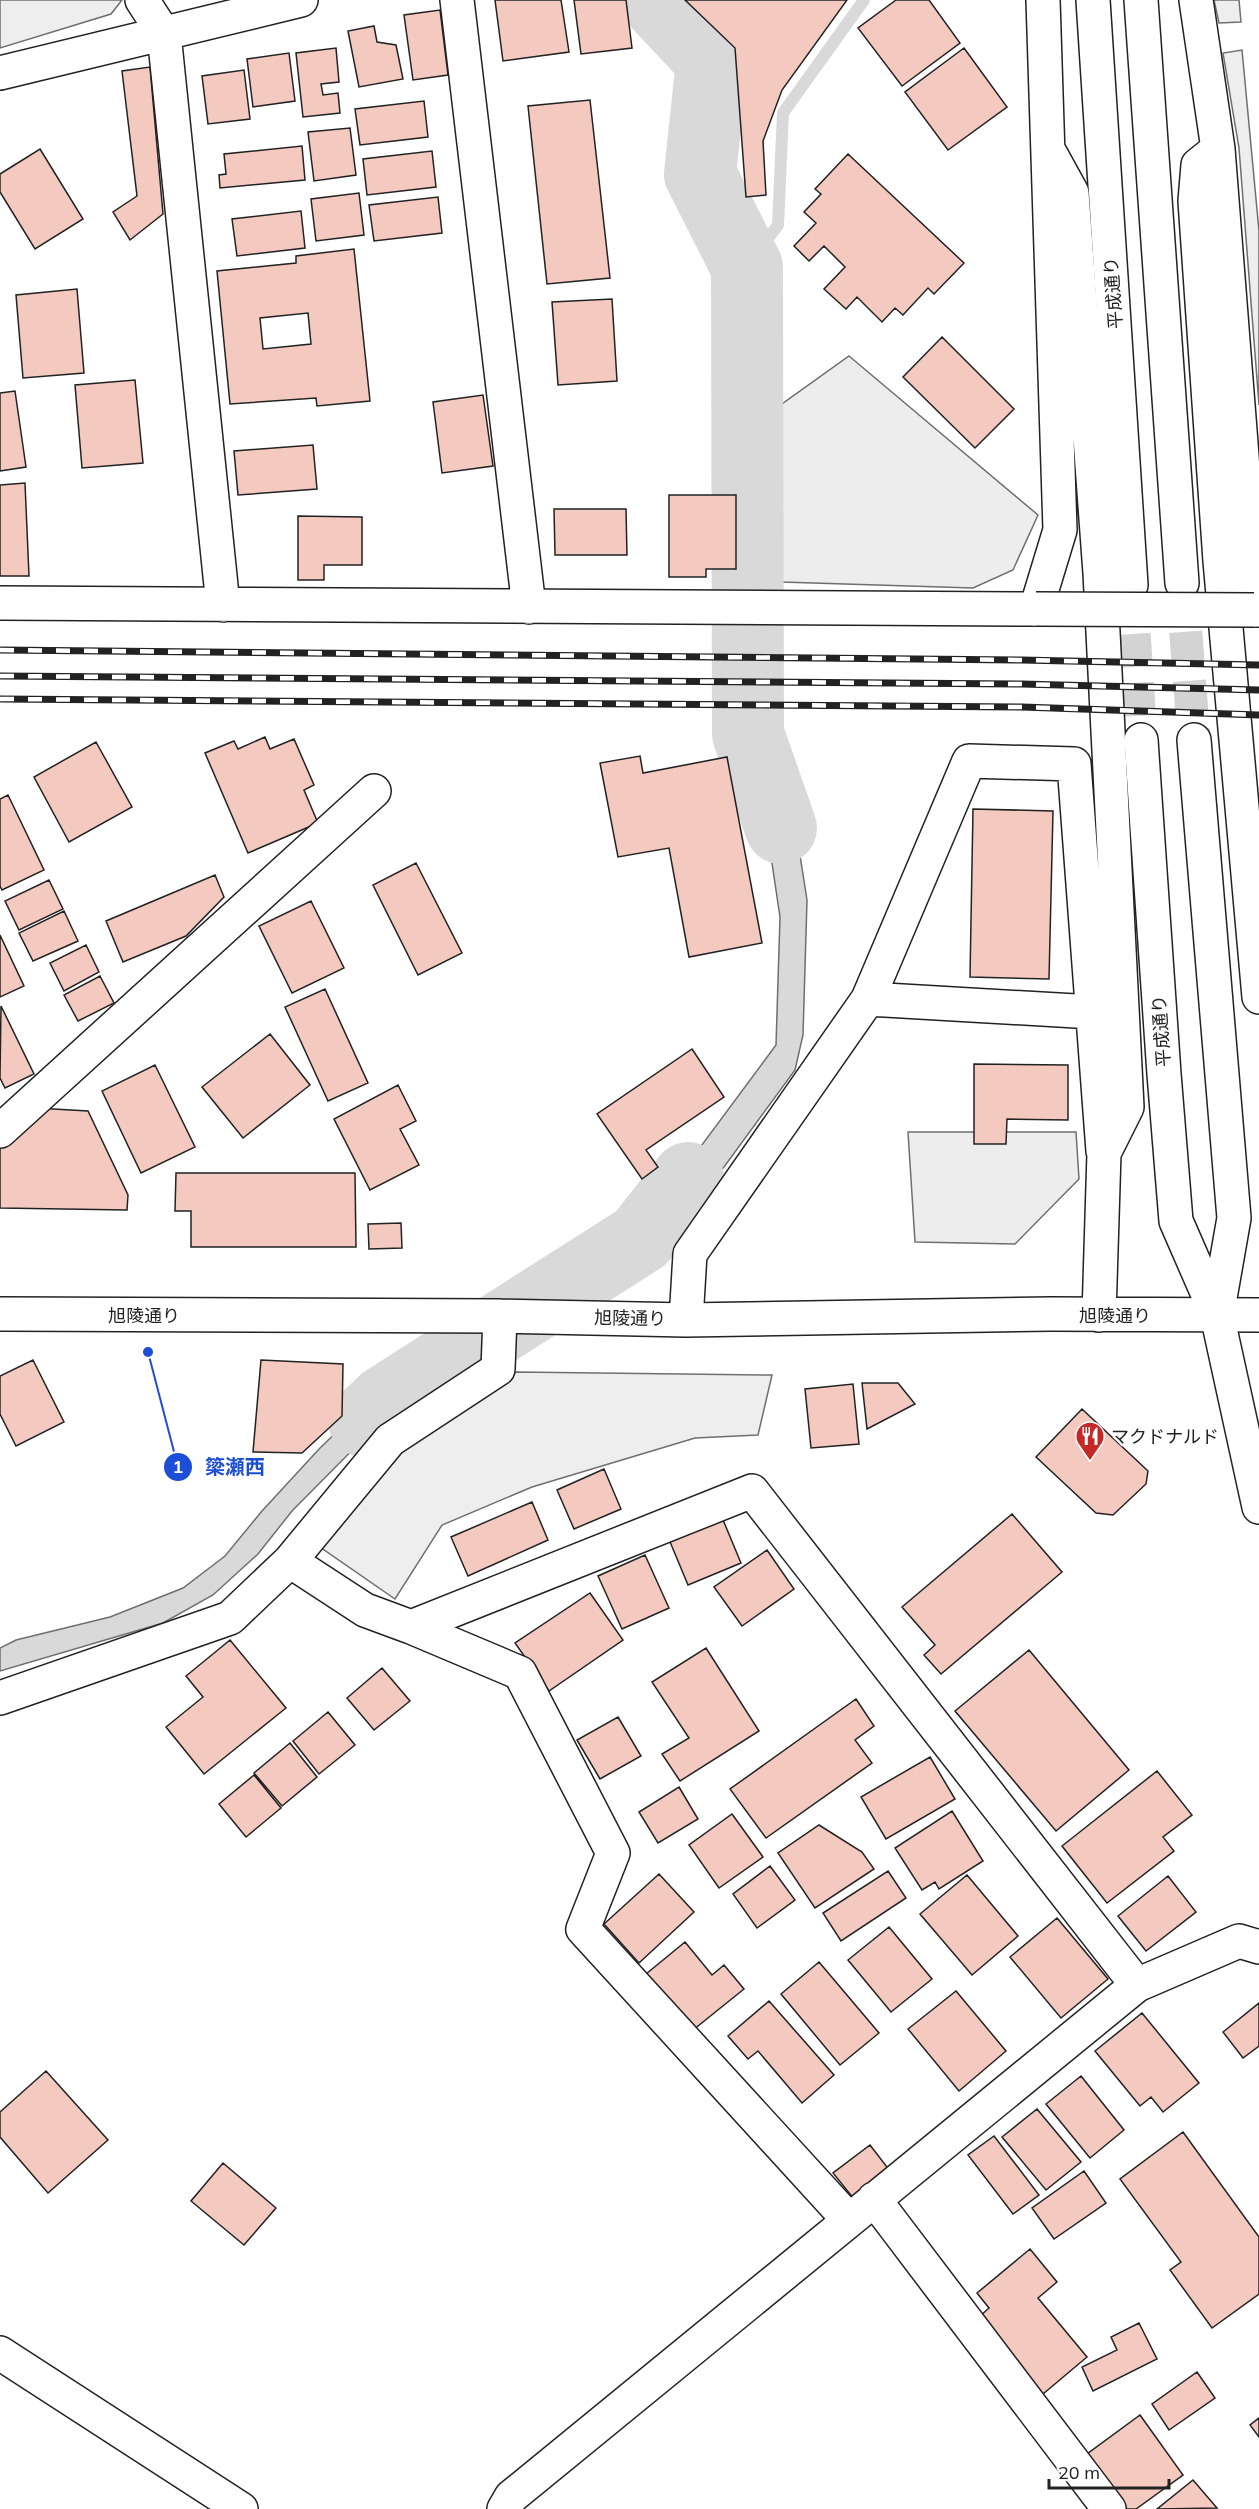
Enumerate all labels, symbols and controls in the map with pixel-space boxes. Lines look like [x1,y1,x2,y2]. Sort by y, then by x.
street label: 平成通り [1099,256,1127,330]
street label: 平成通り [1147,994,1175,1068]
street label: 旭陵通り [108,1304,180,1327]
street label: 旭陵通り [1079,1304,1151,1327]
street label: 旭陵通り [594,1306,666,1330]
restaurant icon: マクドナルド [1074,1420,1106,1462]
place label: マクドナルド [1111,1425,1219,1448]
callout: 簗瀬西 [163,1448,277,1486]
text: 簗瀬西 [205,1454,265,1479]
text: 1 [173,1455,183,1478]
scale bar [1049,2452,1169,2490]
text: 20 m [1058,2461,1100,2484]

